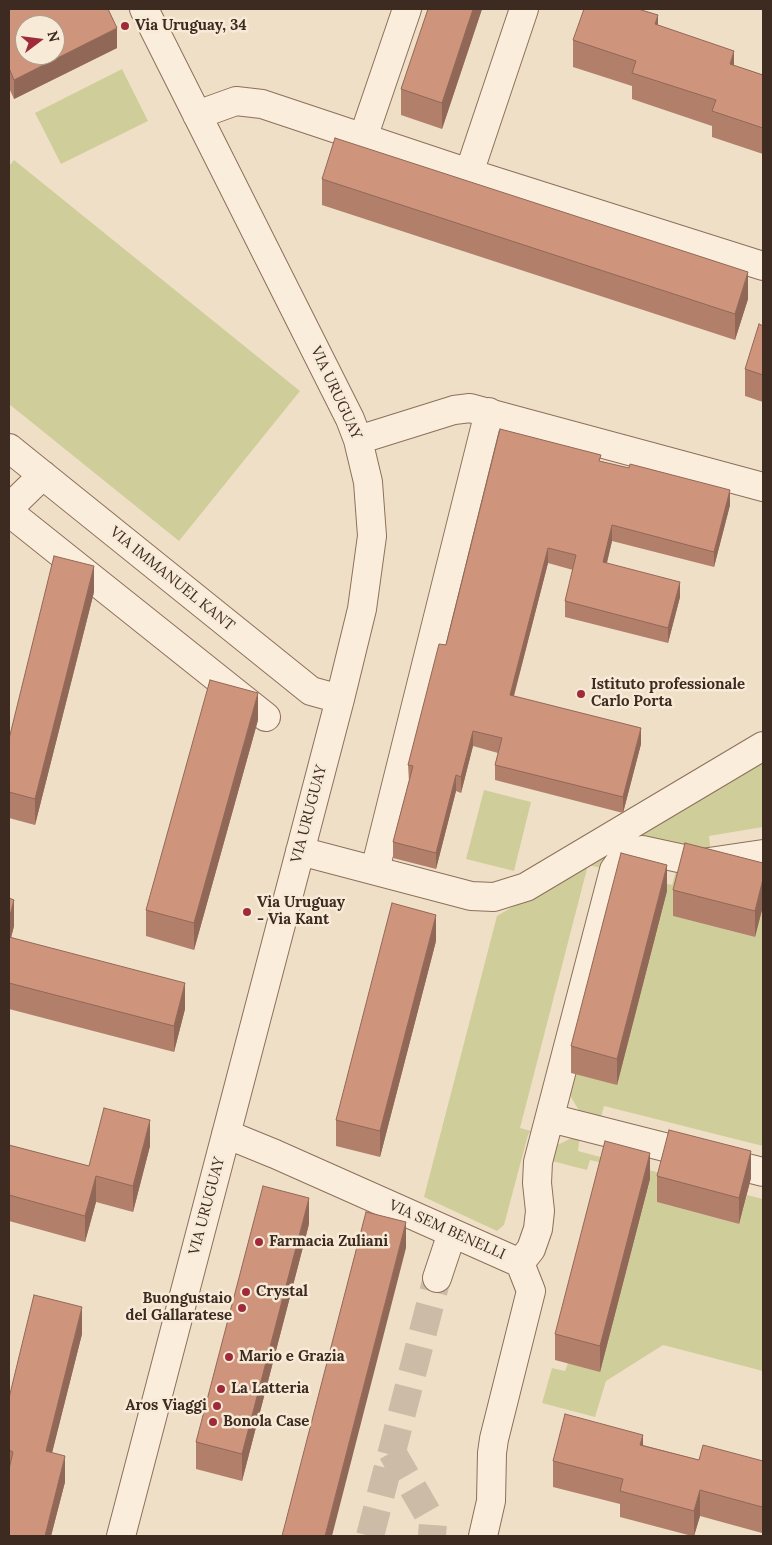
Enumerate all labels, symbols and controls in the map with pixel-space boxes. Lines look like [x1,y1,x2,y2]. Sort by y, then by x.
north arrow [15,15,65,65]
place label: Via Uruguay, 34 [135,17,247,35]
marker: Via Uruguay, 34 [119,20,131,32]
text: N [43,29,64,44]
street label: VIA URUGUAY [307,344,365,442]
street label: VIA IMMANUEL KANT [106,523,238,635]
place label: Istituto professionale Carlo Porta [591,676,745,711]
marker: Istituto professionale Carlo Porta [575,688,587,700]
street label: VIA URUGUAY [287,763,331,865]
place label: Via Uruguay - Via Kant [257,894,345,929]
marker: Via Uruguay - Via Kant [241,906,253,918]
street label: VIA URUGUAY [185,1155,229,1257]
street label: VIA SEM BENELLI [386,1196,508,1264]
place label: Farmacia Zuliani [269,1233,388,1251]
marker: Farmacia Zuliani [253,1236,265,1248]
place label: Crystal [256,1283,308,1301]
marker: Crystal [240,1286,252,1298]
place label: Buongustaio del Gallaratese [125,1290,232,1325]
marker: Buongustaio del Gallaratese [236,1302,248,1314]
place label: Mario e Grazia [239,1348,345,1366]
marker: Mario e Grazia [223,1351,235,1363]
place label: La Latteria [231,1380,309,1398]
marker: La Latteria [215,1383,227,1395]
place label: Aros Viaggi [125,1397,207,1415]
marker: Aros Viaggi [211,1400,223,1412]
place label: Bonola Case [223,1413,309,1431]
marker: Bonola Case [207,1416,219,1428]

